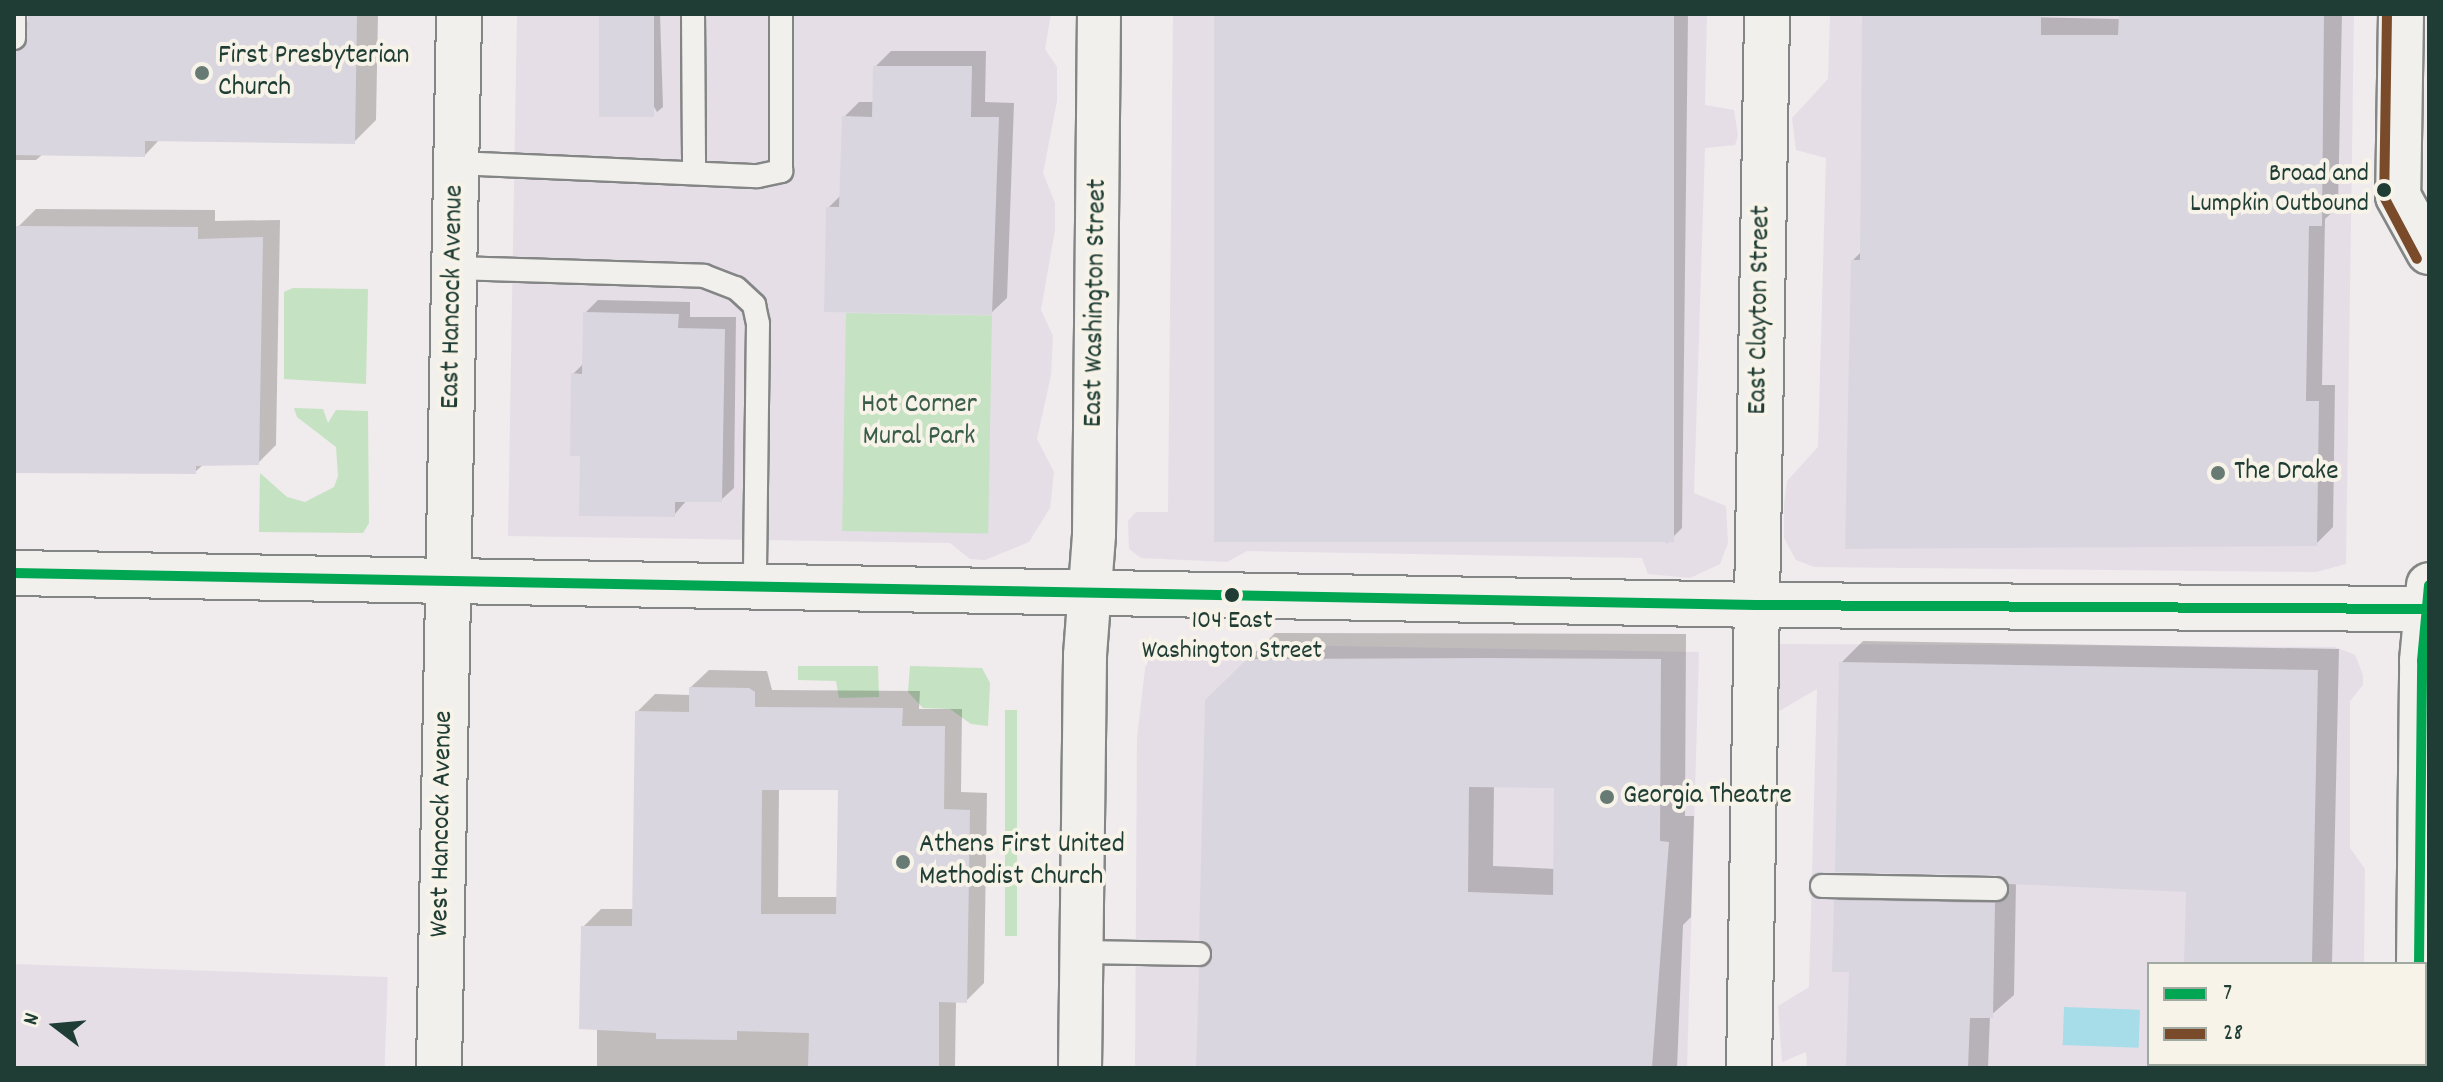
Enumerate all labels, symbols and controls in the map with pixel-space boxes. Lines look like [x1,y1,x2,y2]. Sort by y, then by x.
place label: First Presbyterian Church [218,40,409,106]
marker: First Presbyterian Church [193,64,211,82]
place label: Broad and Lumpkin Outbound [2190,159,2369,220]
street label: East Washington Street [1078,178,1116,428]
marker: Broad and Lumpkin Outbound [2376,182,2392,198]
street label: East Hancock Avenue [435,185,473,409]
street label: East Clayton Street [1742,205,1780,415]
park label: Hot Corner Mural Park [861,389,977,455]
place label: The Drake [2234,456,2339,490]
marker: The Drake [2209,464,2227,482]
marker: 104 East Washington Street [1224,587,1240,603]
place label: 104 East Washington Street [1142,606,1322,668]
street label: West Hancock Avenue [424,710,462,938]
place label: Georgia Theatre [1623,780,1792,814]
marker: Georgia Theatre [1598,788,1616,806]
place label: Athens First United Methodist Church [919,829,1125,895]
marker: Athens First United Methodist Church [894,853,912,871]
legend [2147,962,2427,1066]
text: 7 [2223,977,2232,1011]
north arrow [16,986,96,1066]
text: N [16,1010,49,1029]
text: 28 [2223,1017,2243,1051]

